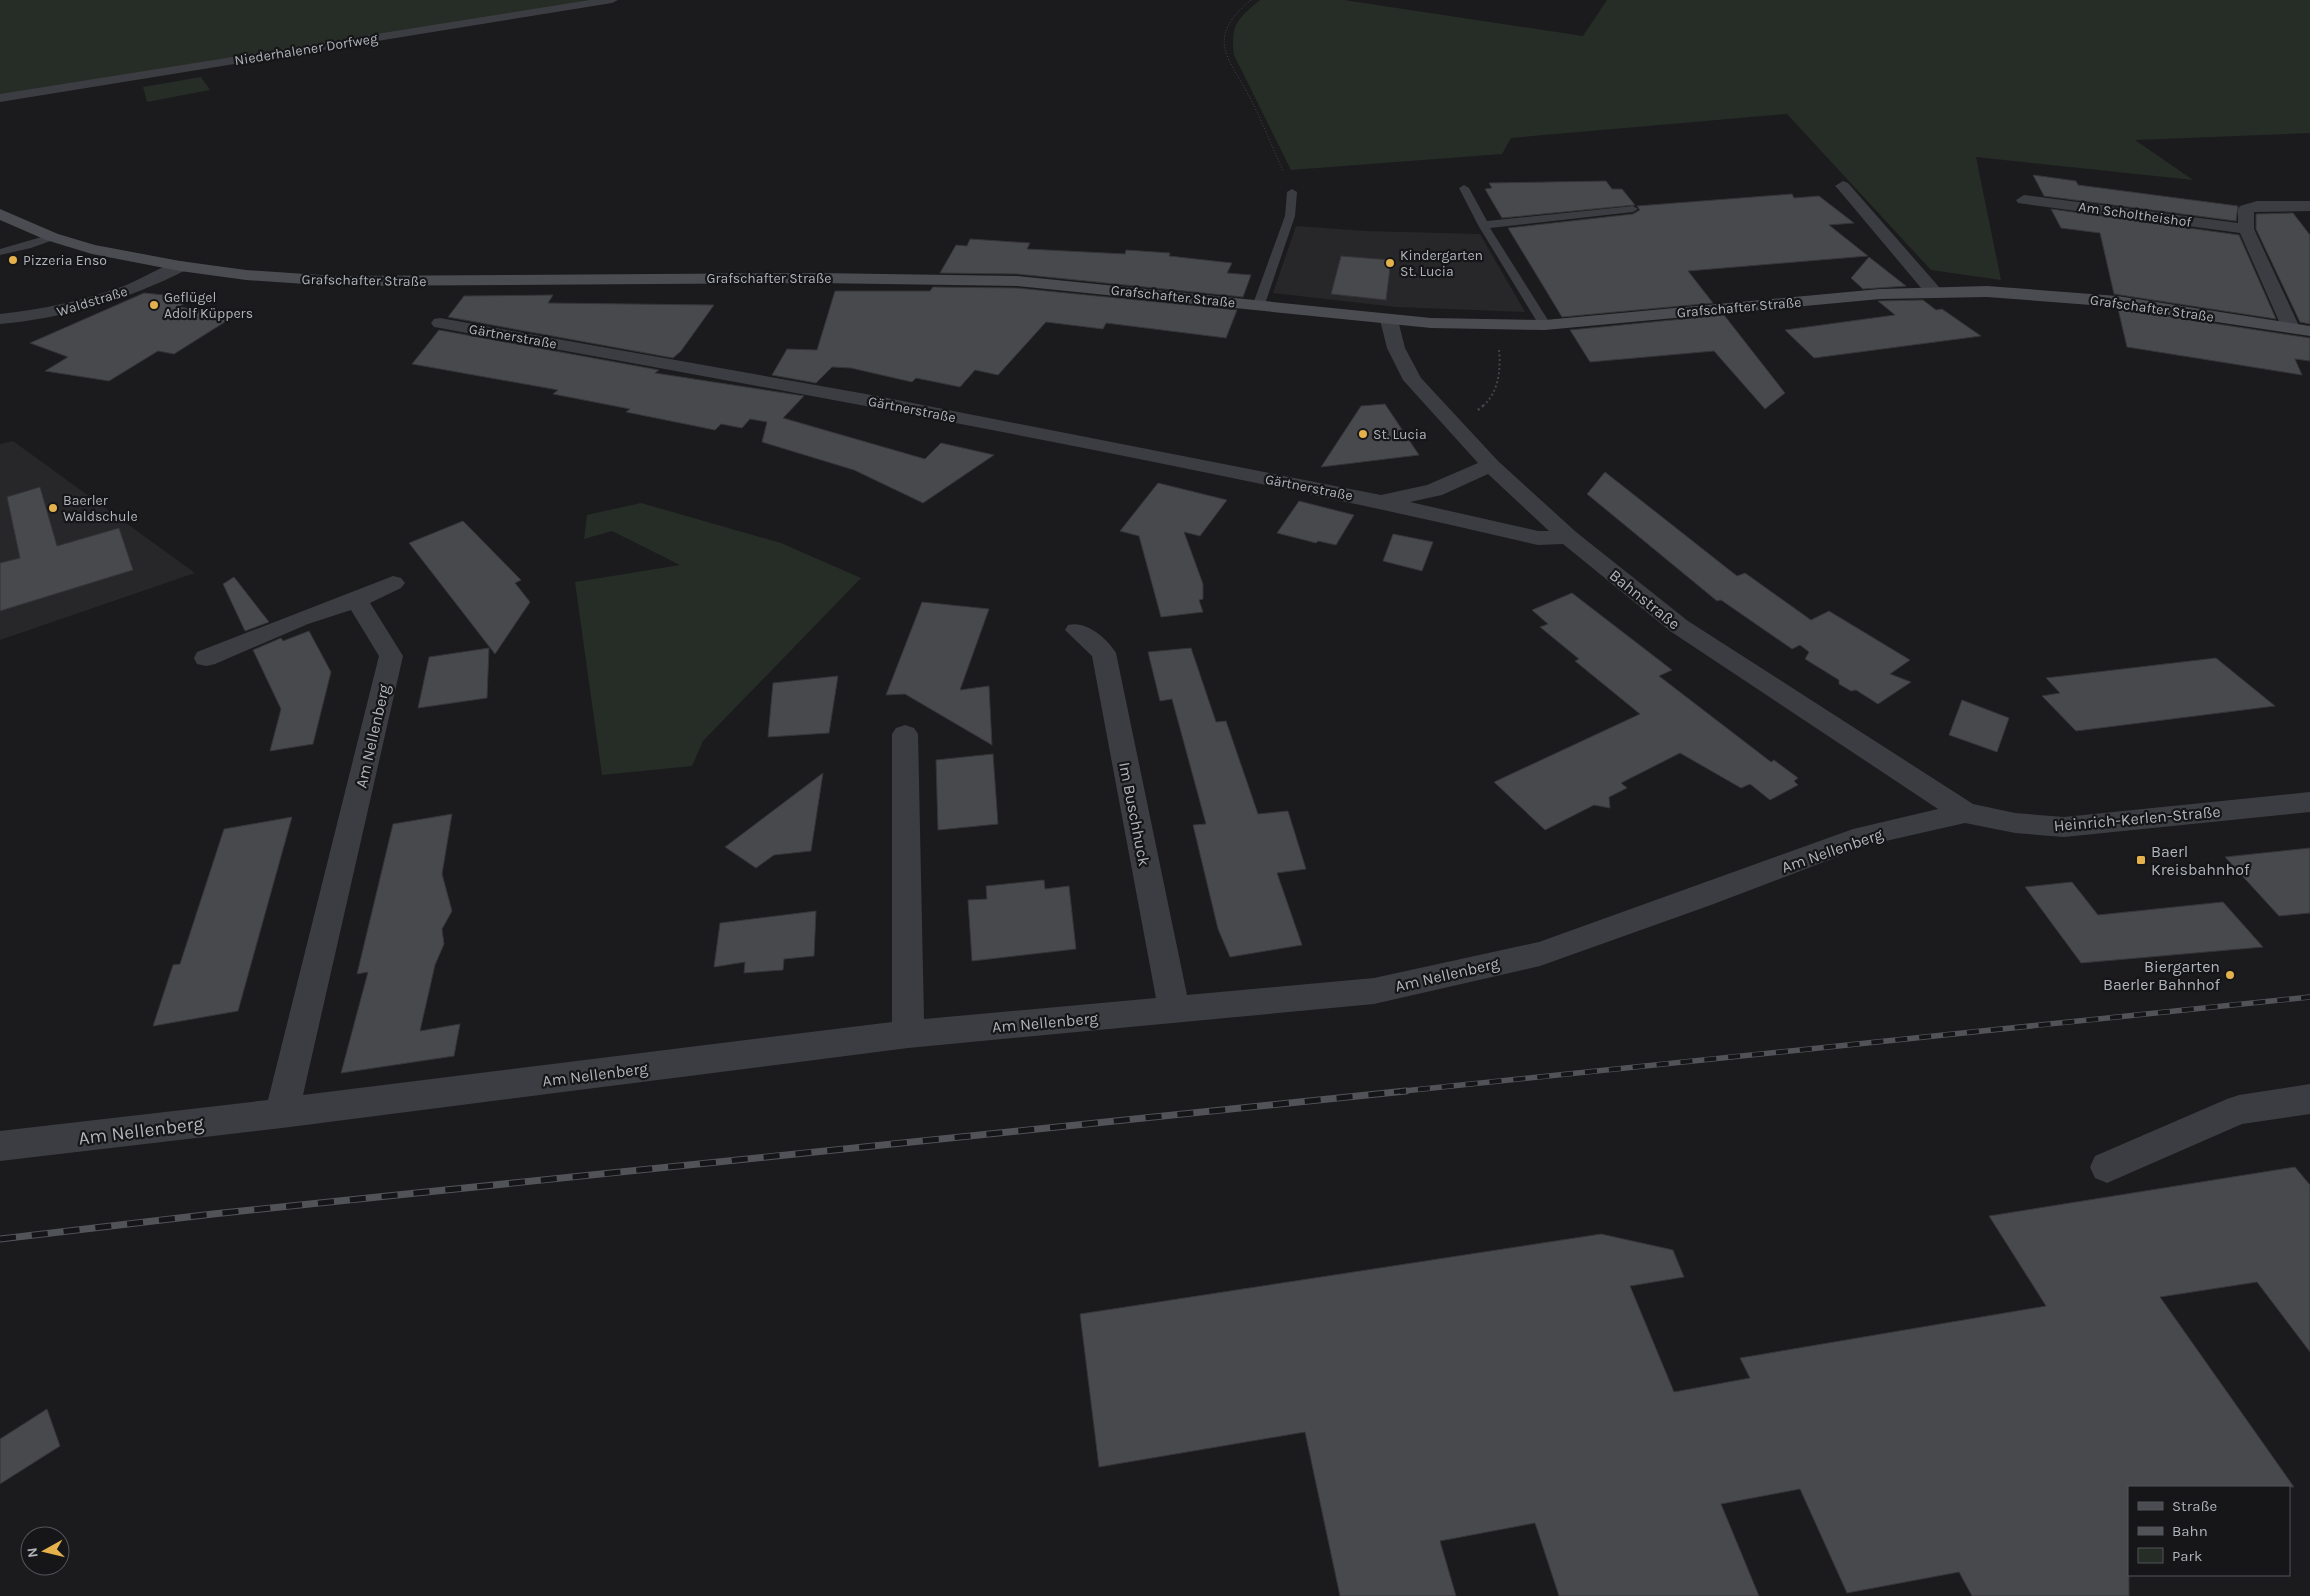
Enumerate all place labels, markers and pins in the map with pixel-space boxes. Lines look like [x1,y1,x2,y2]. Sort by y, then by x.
place label: Kindergarten St. Lucia [1400,247,1483,280]
place label: Pizzeria Enso [23,252,107,269]
marker: Pizzeria Enso [7,254,19,266]
marker: Kindergarten St. Lucia [1384,257,1396,269]
place label: Geflügel Adolf Küppers [164,289,253,322]
marker: Geflügel Adolf Küppers [148,299,160,311]
place label: St. Lucia [1373,426,1427,443]
marker: St. Lucia [1357,428,1369,440]
place label: Baerler Waldschule [63,492,138,525]
marker: Baerler Waldschule [47,502,59,514]
place label: Baerl Kreisbahnhof [2151,842,2250,879]
marker: Baerl Kreisbahnhof [2135,854,2147,866]
place label: Biergarten Baerler Bahnhof [2103,957,2221,994]
marker: Biergarten Baerler Bahnhof [2224,969,2236,981]

